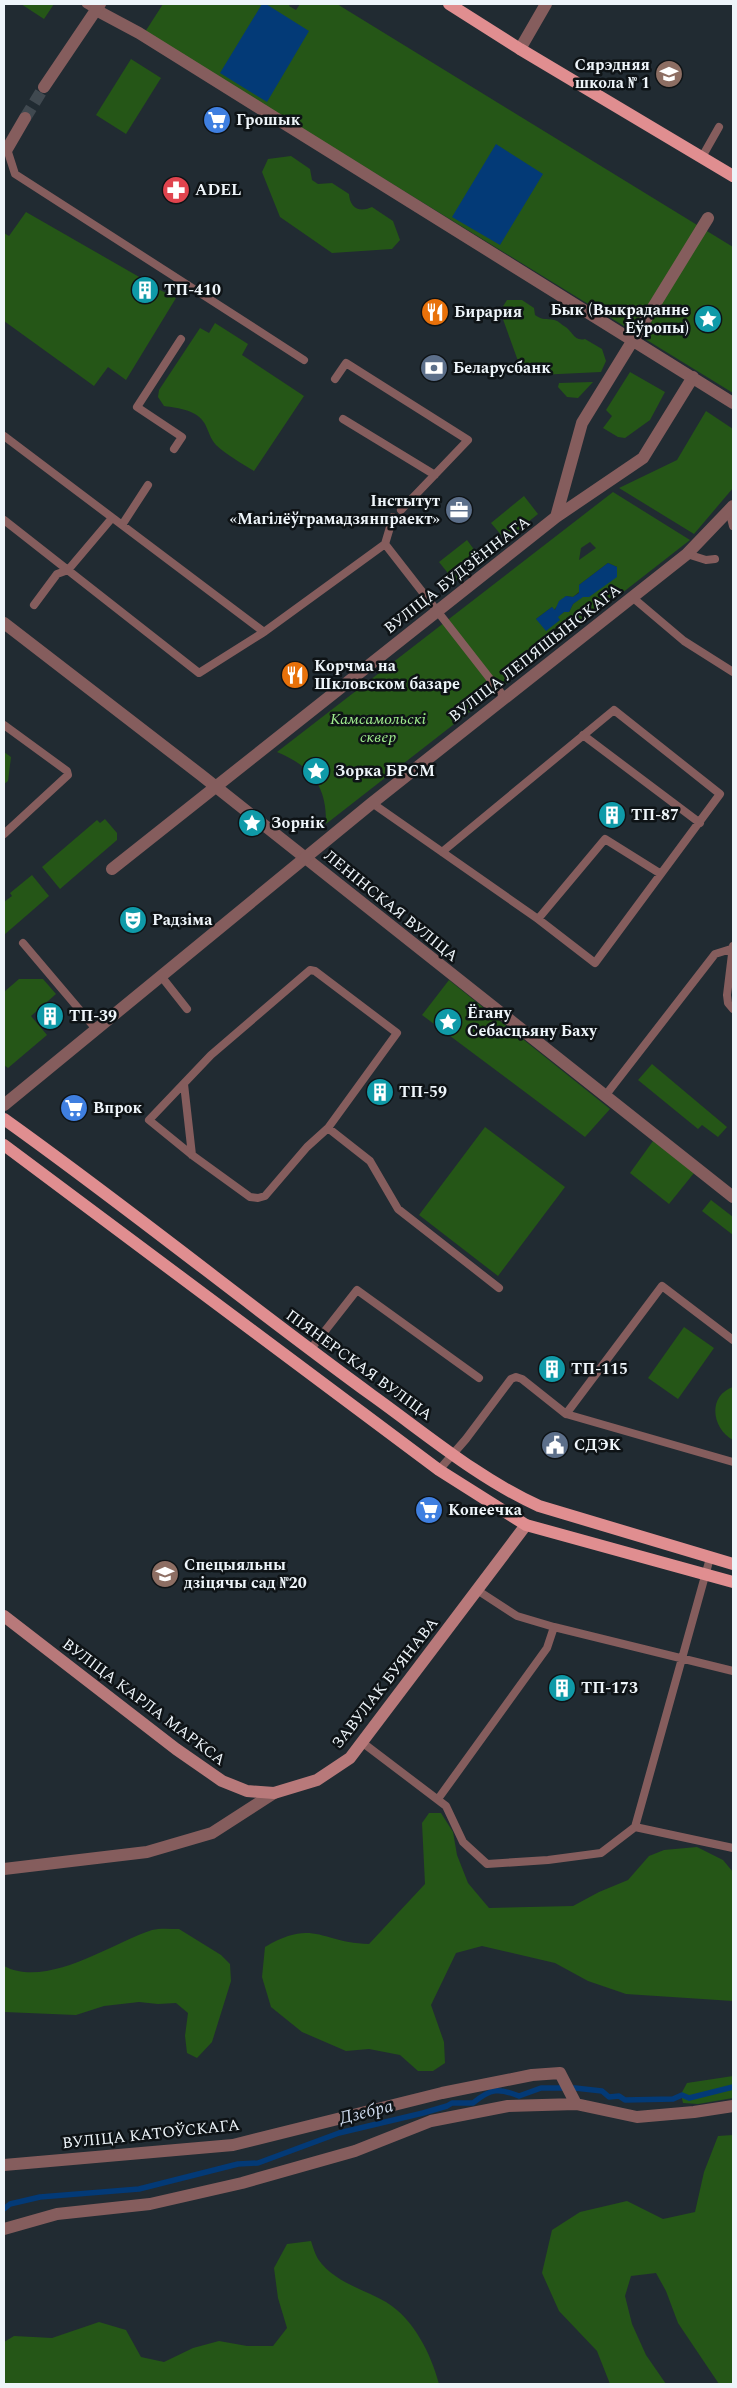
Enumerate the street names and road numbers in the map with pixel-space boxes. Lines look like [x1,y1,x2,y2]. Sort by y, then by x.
street label: ВУЛІЦА БУДЗЁННАГА [379,510,535,640]
street label: ВУЛІЦА ЛЕПЯШЫНСКАГА [444,578,626,728]
street label: ЛЕНІНСКАЯ ВУЛІЦА [319,844,463,968]
street label: ПІЯНЕРСКАЯ ВУЛІЦА [281,1303,437,1427]
street label: ЗАВУЛАК БУЯНАВА [326,1612,444,1754]
street label: ВУЛІЦА КАРЛА МАРКСА [57,1632,231,1772]
street label: ВУЛІЦА КАТОЎСКАГА [61,2113,241,2155]

